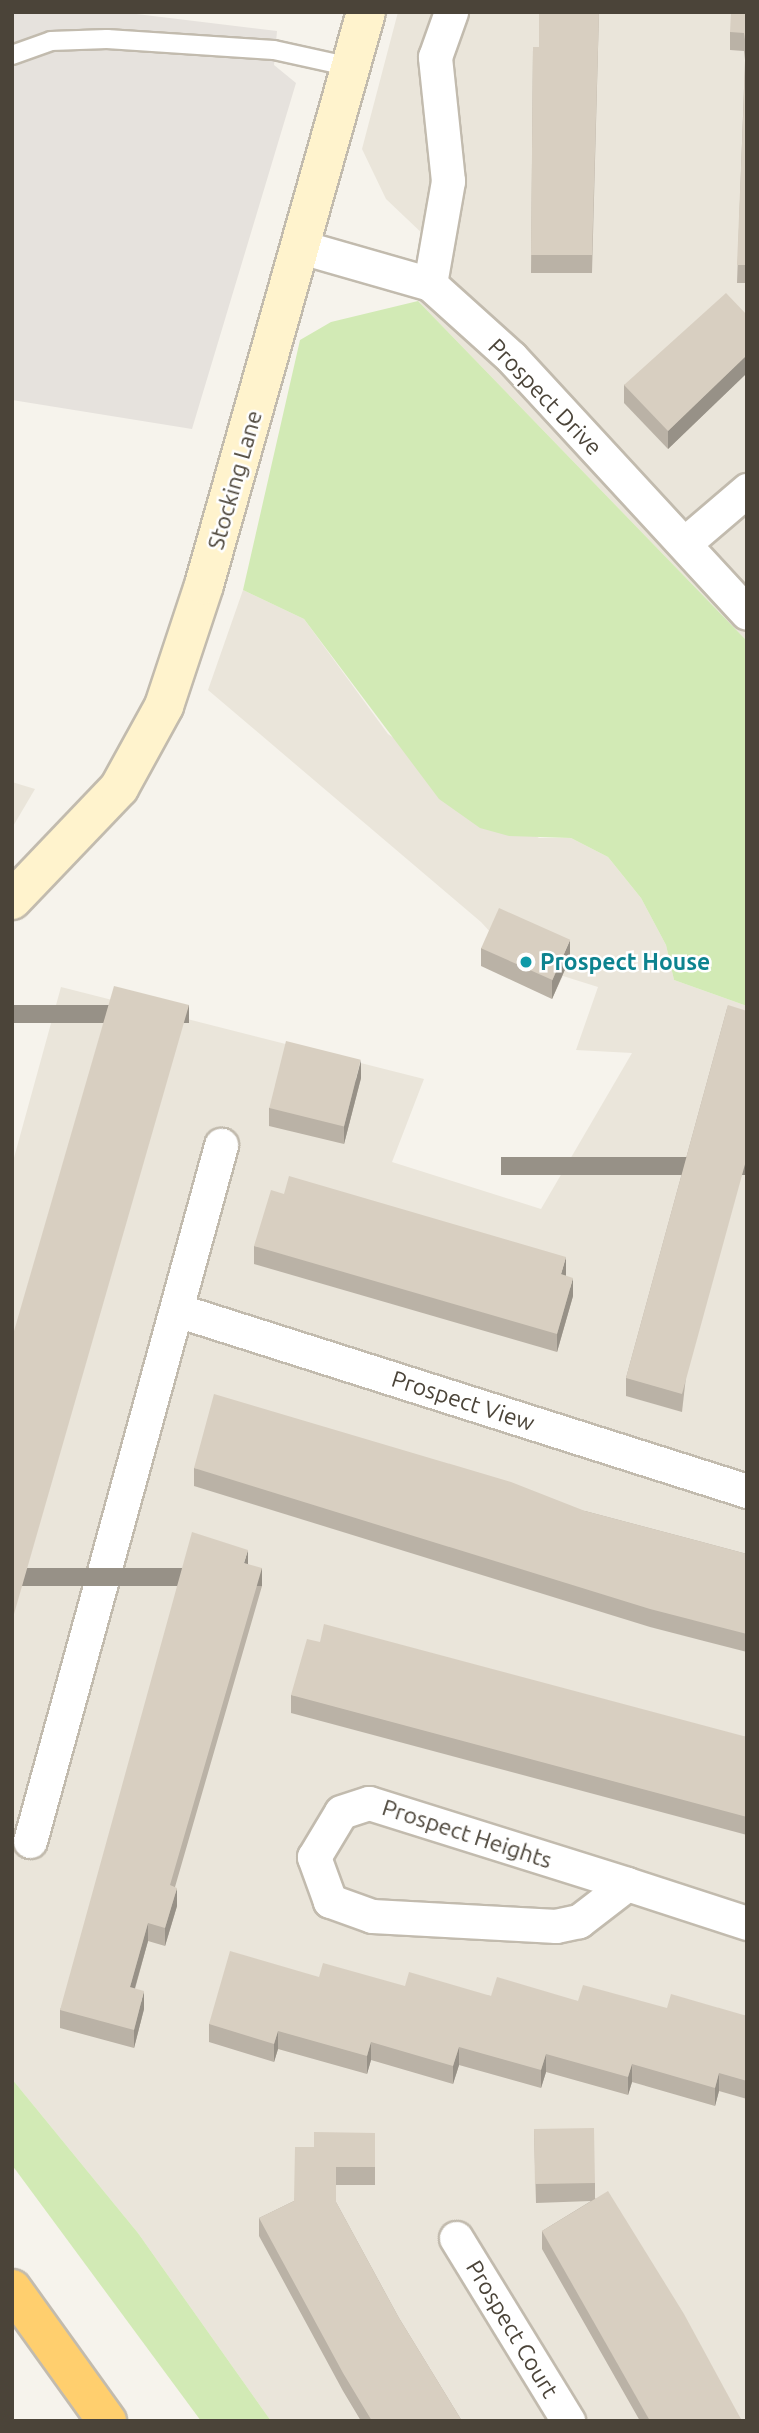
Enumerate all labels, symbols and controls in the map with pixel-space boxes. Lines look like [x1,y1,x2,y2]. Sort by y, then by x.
street label: Prospect Drive [482,333,608,461]
street label: Stocking Lane [202,407,268,553]
place label: Prospect House [540,948,710,976]
marker: Prospect House [518,954,534,970]
street label: Prospect View [388,1365,538,1437]
street label: Prospect Heights [379,1794,555,1874]
street label: Prospect Court [460,2255,564,2403]

